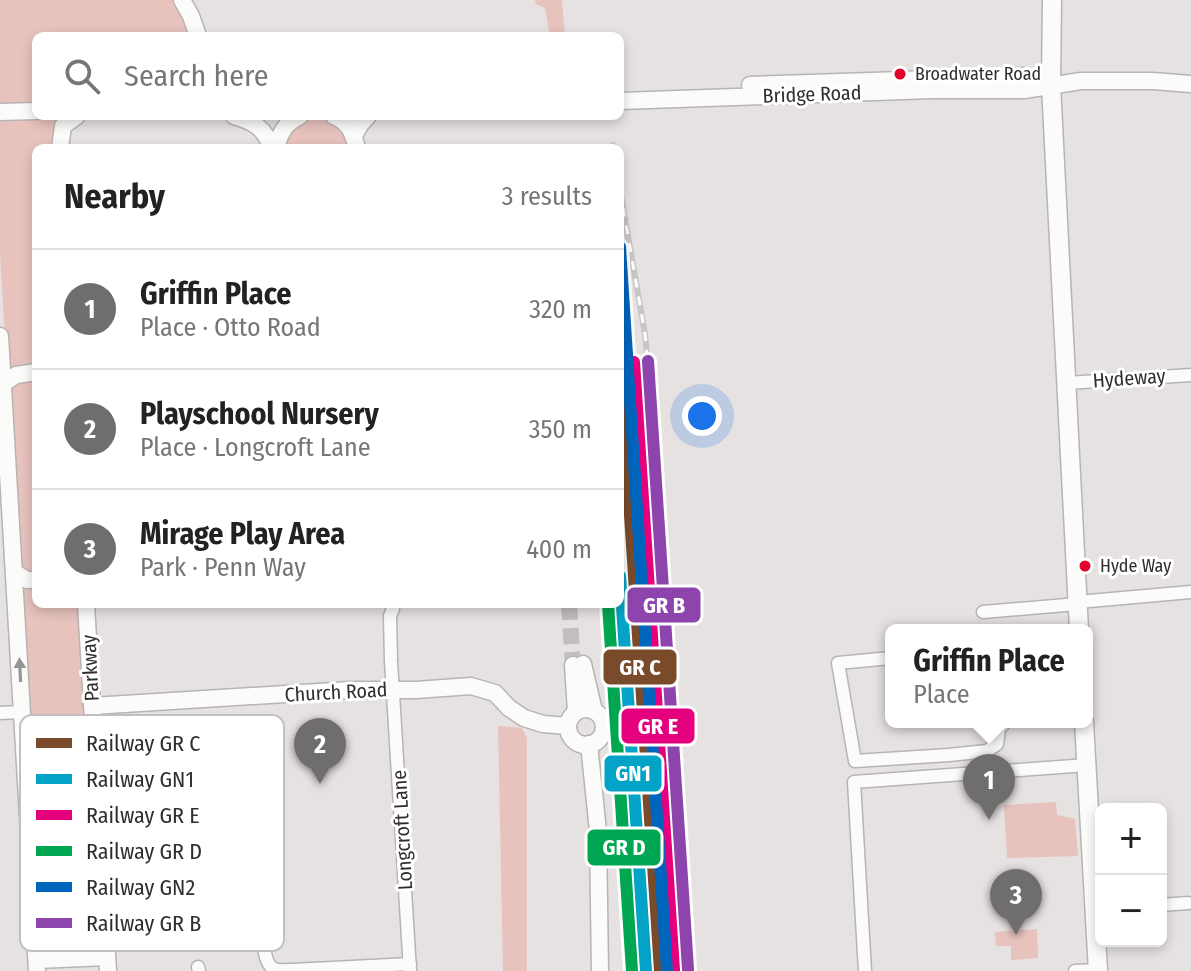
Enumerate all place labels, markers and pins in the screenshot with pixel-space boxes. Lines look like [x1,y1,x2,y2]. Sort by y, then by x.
place label: Broadwater Road [915,63,1041,85]
marker: Broadwater Road [892,66,908,82]
place label: Hyde Way [1100,555,1171,577]
marker: Hyde Way [1077,558,1093,574]
pin: 2 [294,718,346,784]
pin: 1 [963,754,1015,820]
pin: 3 [990,869,1042,935]

